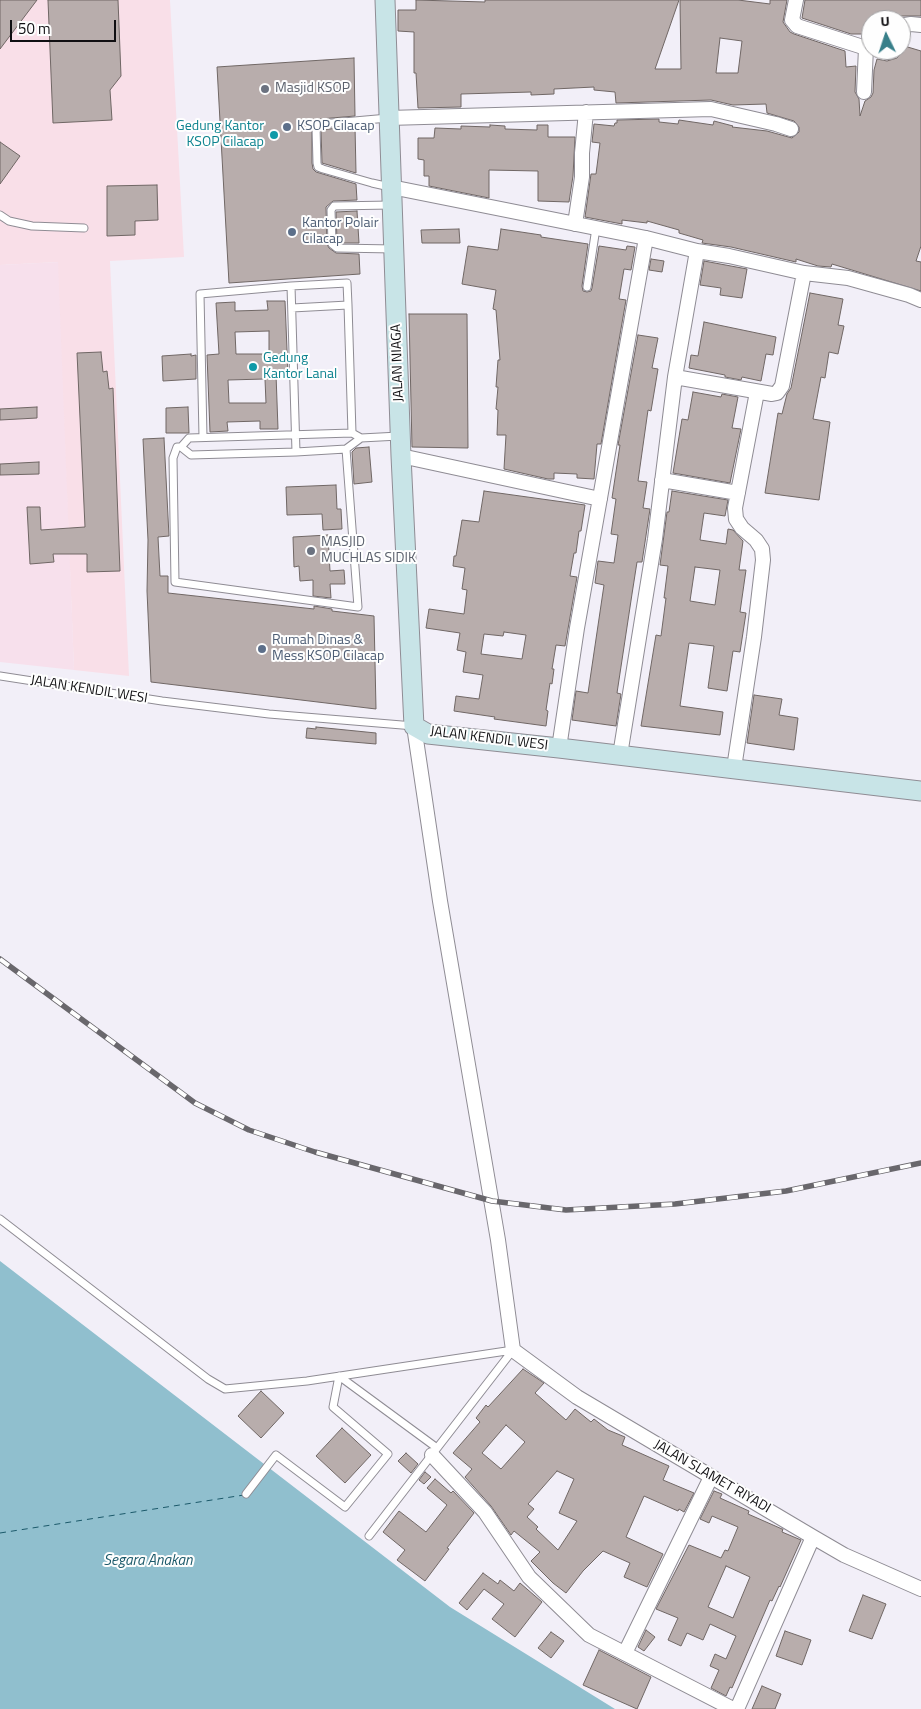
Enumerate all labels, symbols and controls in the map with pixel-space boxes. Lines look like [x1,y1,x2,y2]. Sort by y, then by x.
scale bar [12,10,119,42]
north arrow [861,10,911,60]
text: U [880,10,890,31]
text: 50 m [18,17,51,40]
place label: Masjid KSOP [275,81,350,97]
marker: Masjid KSOP [259,83,271,95]
place label: Gedung Kantor KSOP Cilacap [176,119,264,152]
place label: KSOP Cilacap [297,119,375,135]
marker: KSOP Cilacap [281,121,293,133]
marker: Gedung Kantor KSOP Cilacap [268,129,280,141]
place label: Kantor Polair Cilacap [302,216,378,248]
marker: Kantor Polair Cilacap [286,226,298,238]
street label: JALAN NIAGA [388,324,408,402]
place label: Gedung Kantor Lanal [263,351,337,384]
marker: Gedung Kantor Lanal [247,361,259,373]
place label: MASJID MUCHLAS SIDIK [321,535,416,568]
marker: MASJID MUCHLAS SIDIK [305,545,317,557]
place label: Rumah Dinas & Mess KSOP Cilacap [272,633,384,666]
marker: Rumah Dinas & Mess KSOP Cilacap [256,643,268,655]
street label: JALAN KENDIL WESI [29,672,149,708]
street label: JALAN KENDIL WESI [429,723,549,755]
street label: JALAN SLAMET RIYADI [651,1437,773,1517]
water label: Segara Anakan [104,1552,192,1570]

